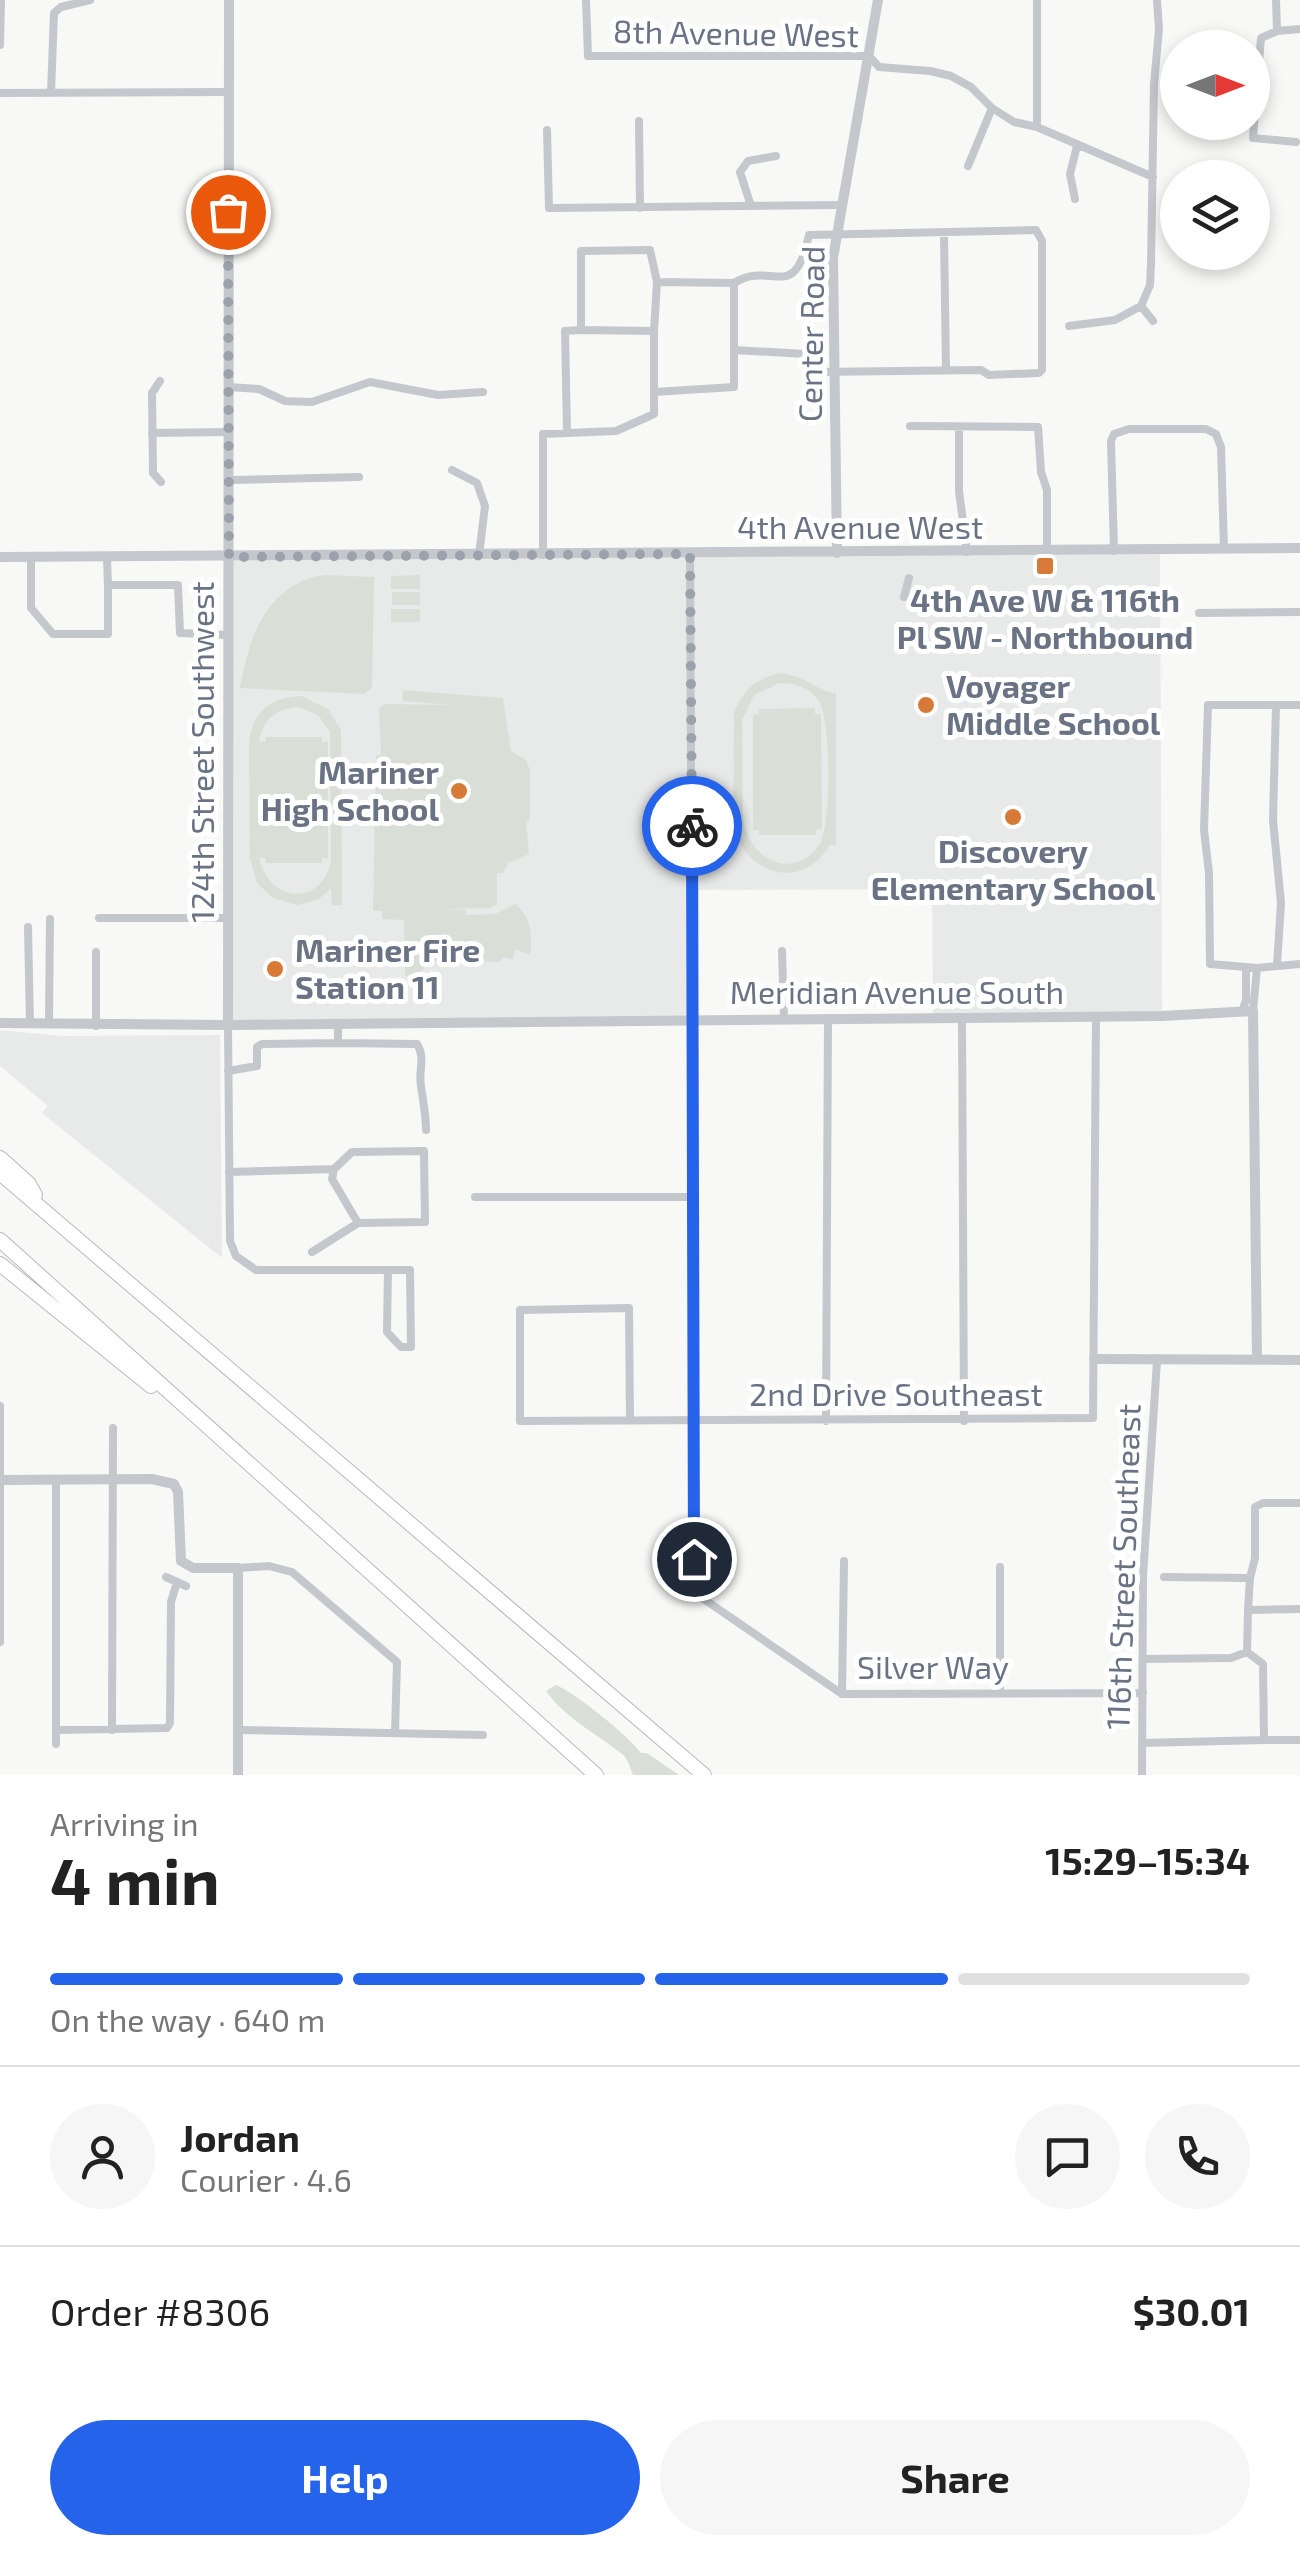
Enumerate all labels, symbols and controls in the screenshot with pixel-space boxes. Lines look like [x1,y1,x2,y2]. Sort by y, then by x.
street label: 8th Avenue West [613,11,859,53]
north arrow [1160,30,1270,140]
map controls [1160,30,1270,270]
button: layers [1160,160,1270,270]
pin [186,170,271,255]
icon: bag [201,185,256,240]
street label: Center Road [789,245,831,422]
street label: 4th Avenue West [737,507,983,545]
marker: 4th Ave W & 116th Pl SW - Northbound [1034,555,1056,577]
place label: 4th Ave W & 116th Pl SW - Northbound [897,580,1193,655]
street label: 124th Street Southwest [182,581,220,923]
place label: Voyager Middle School [946,666,1161,741]
marker: Voyager Middle School [915,694,937,716]
place label: Mariner High School [261,752,439,827]
courier [642,776,742,876]
marker: Mariner High School [448,780,470,802]
icon: bike [665,799,720,854]
marker: Discovery Elementary School [1002,806,1024,828]
place label: Discovery Elementary School [871,831,1156,907]
place label: Mariner Fire Station 11 [295,930,480,1005]
marker: Mariner Fire Station 11 [264,958,286,980]
street label: Meridian Avenue South [730,972,1064,1010]
street label: 2nd Drive Southeast [749,1374,1043,1412]
street label: 116th Street Southeast [1097,1403,1147,1731]
pin [652,1517,737,1602]
icon: home [667,1532,722,1587]
street label: Silver Way [857,1647,1009,1685]
text: Arriving in [50,1804,199,1842]
text: 15:29–15:34 [1045,1837,1250,1883]
text: 4 min [50,1840,220,1918]
text: On the way · 640 m [50,2000,325,2038]
button: person [50,2104,155,2209]
button: chat [1015,2104,1120,2209]
button: phone [1145,2104,1250,2209]
text: Jordan [180,2114,300,2160]
text: Courier · 4.6 [180,2160,352,2198]
text: Order #8306 [50,2288,270,2334]
text: $30.01 [1133,2288,1250,2334]
button: Help [50,2420,640,2535]
button: Share [660,2420,1250,2535]

